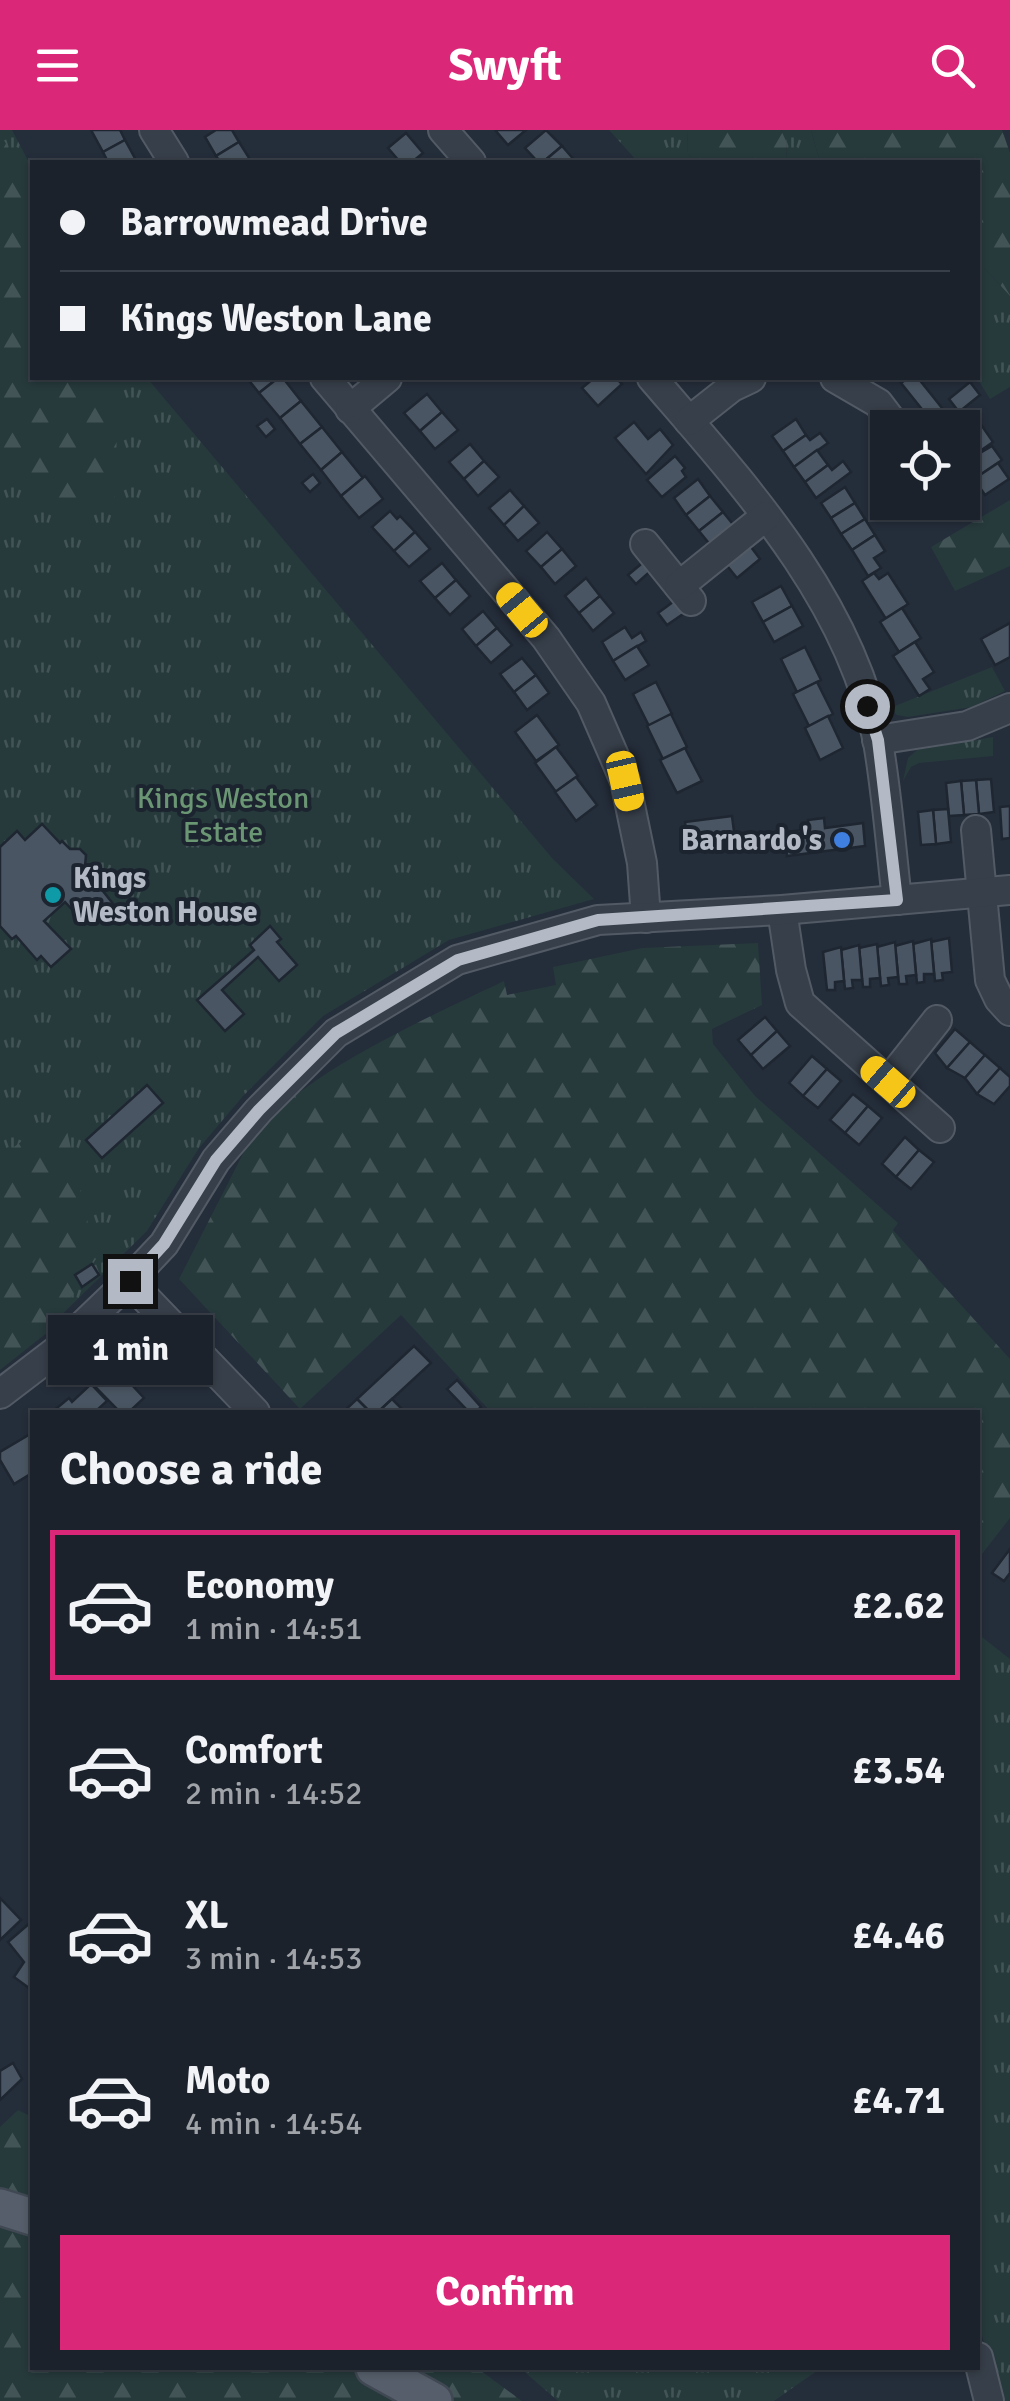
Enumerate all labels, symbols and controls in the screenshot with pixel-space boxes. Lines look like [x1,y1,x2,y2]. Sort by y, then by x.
icon: menu [30,38,85,93]
text: Swyft [448,38,562,93]
icon: search [925,38,980,93]
text: Barrowmead Drive [120,199,428,246]
text: Kings Weston Lane [120,295,432,342]
map controls [870,410,980,520]
button: locate [870,410,980,520]
car [491,577,553,643]
route start [845,684,890,729]
car [604,748,646,814]
park label: Kings Weston Estate [137,780,309,851]
place label: Barnardo's [681,822,822,859]
marker: Barnardo's [831,829,853,851]
place label: Kings Weston House [73,860,258,931]
marker: Kings Weston House [42,884,64,906]
car [856,1051,920,1113]
route end [108,1259,153,1304]
callout: 1 min [48,1316,212,1386]
text: 1 min [92,1330,169,1369]
text: Choose a ride [60,1442,323,1497]
icon: car [65,1560,155,1650]
text: Economy [185,1562,334,1609]
text: £2.62 [852,1582,945,1629]
text: 1 min · 14:51 [185,1609,363,1648]
icon: car [65,1725,155,1815]
text: Comfort [185,1727,323,1774]
text: £3.54 [852,1747,945,1794]
text: 2 min · 14:52 [185,1774,363,1813]
icon: car [65,1890,155,1980]
text: XL [185,1892,228,1939]
text: £4.46 [852,1912,945,1959]
text: 3 min · 14:53 [185,1939,363,1978]
icon: car [65,2055,155,2145]
text: Moto [185,2057,270,2104]
text: £4.71 [852,2077,945,2124]
text: 4 min · 14:54 [185,2104,363,2143]
button: Confirm [60,2235,950,2350]

